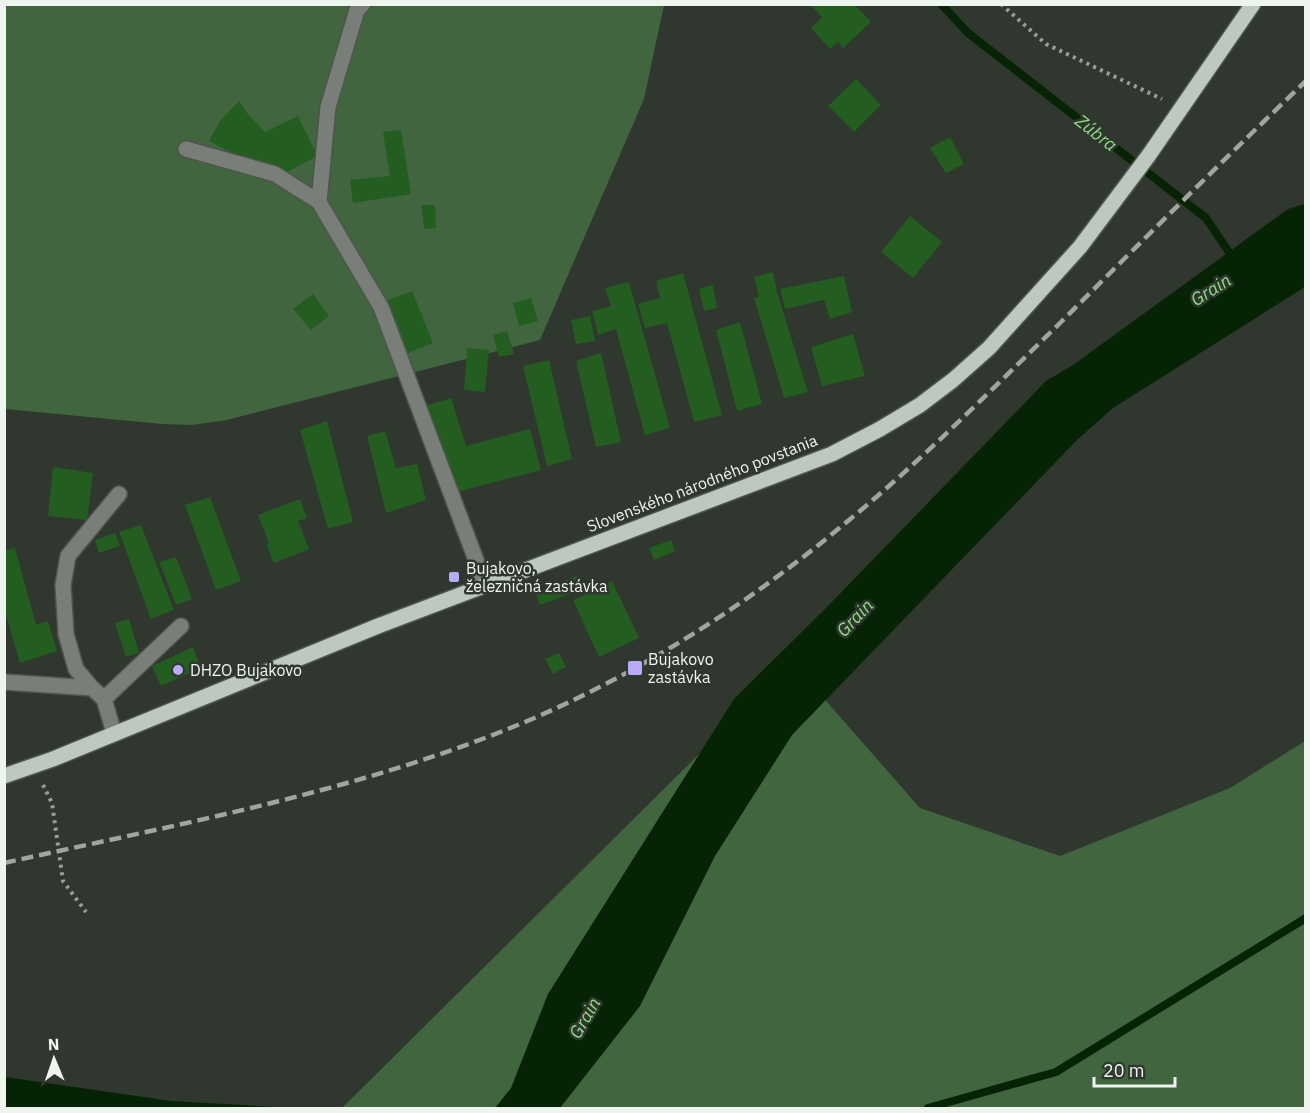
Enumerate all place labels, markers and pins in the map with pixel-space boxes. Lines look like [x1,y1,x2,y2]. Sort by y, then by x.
place label: Bujakovo, železničná zastávka [466,558,608,596]
marker: Bujakovo, železničná zastávka [447,570,461,584]
place label: Bujakovo zastávka [648,649,714,687]
marker: Bujakovo zastávka [626,659,644,677]
place label: DHZO Bujakovo [190,660,302,680]
marker: DHZO Bujakovo [171,663,185,677]

